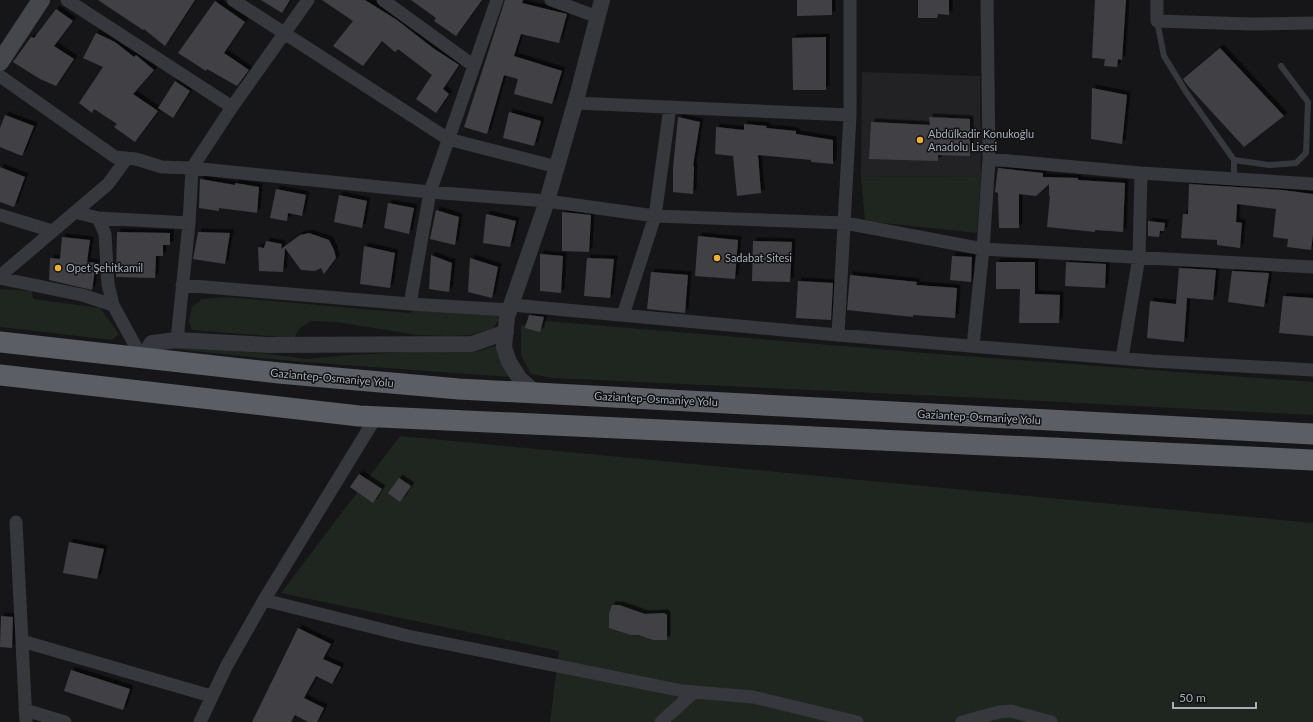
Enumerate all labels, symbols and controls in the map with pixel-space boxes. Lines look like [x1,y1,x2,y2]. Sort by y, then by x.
place label: Abdülkadir Konukoğlu Anadolu Lisesi [928,127,1034,153]
marker: Abdülkadir Konukoğlu Anadolu Lisesi [915,135,925,145]
place label: Sadabat Sitesi [725,251,792,264]
marker: Sadabat Sitesi [712,253,722,263]
place label: Opet Şehitkamil [66,261,143,274]
marker: Opet Şehitkamil [53,263,63,273]
street label: Gaziantep-Osmaniye Yolu [270,366,394,389]
street label: Gaziantep-Osmaniye Yolu [594,389,718,408]
street label: Gaziantep-Osmaniye Yolu [917,407,1041,426]
scale bar [1173,684,1256,710]
text: 50 m [1179,690,1206,705]

